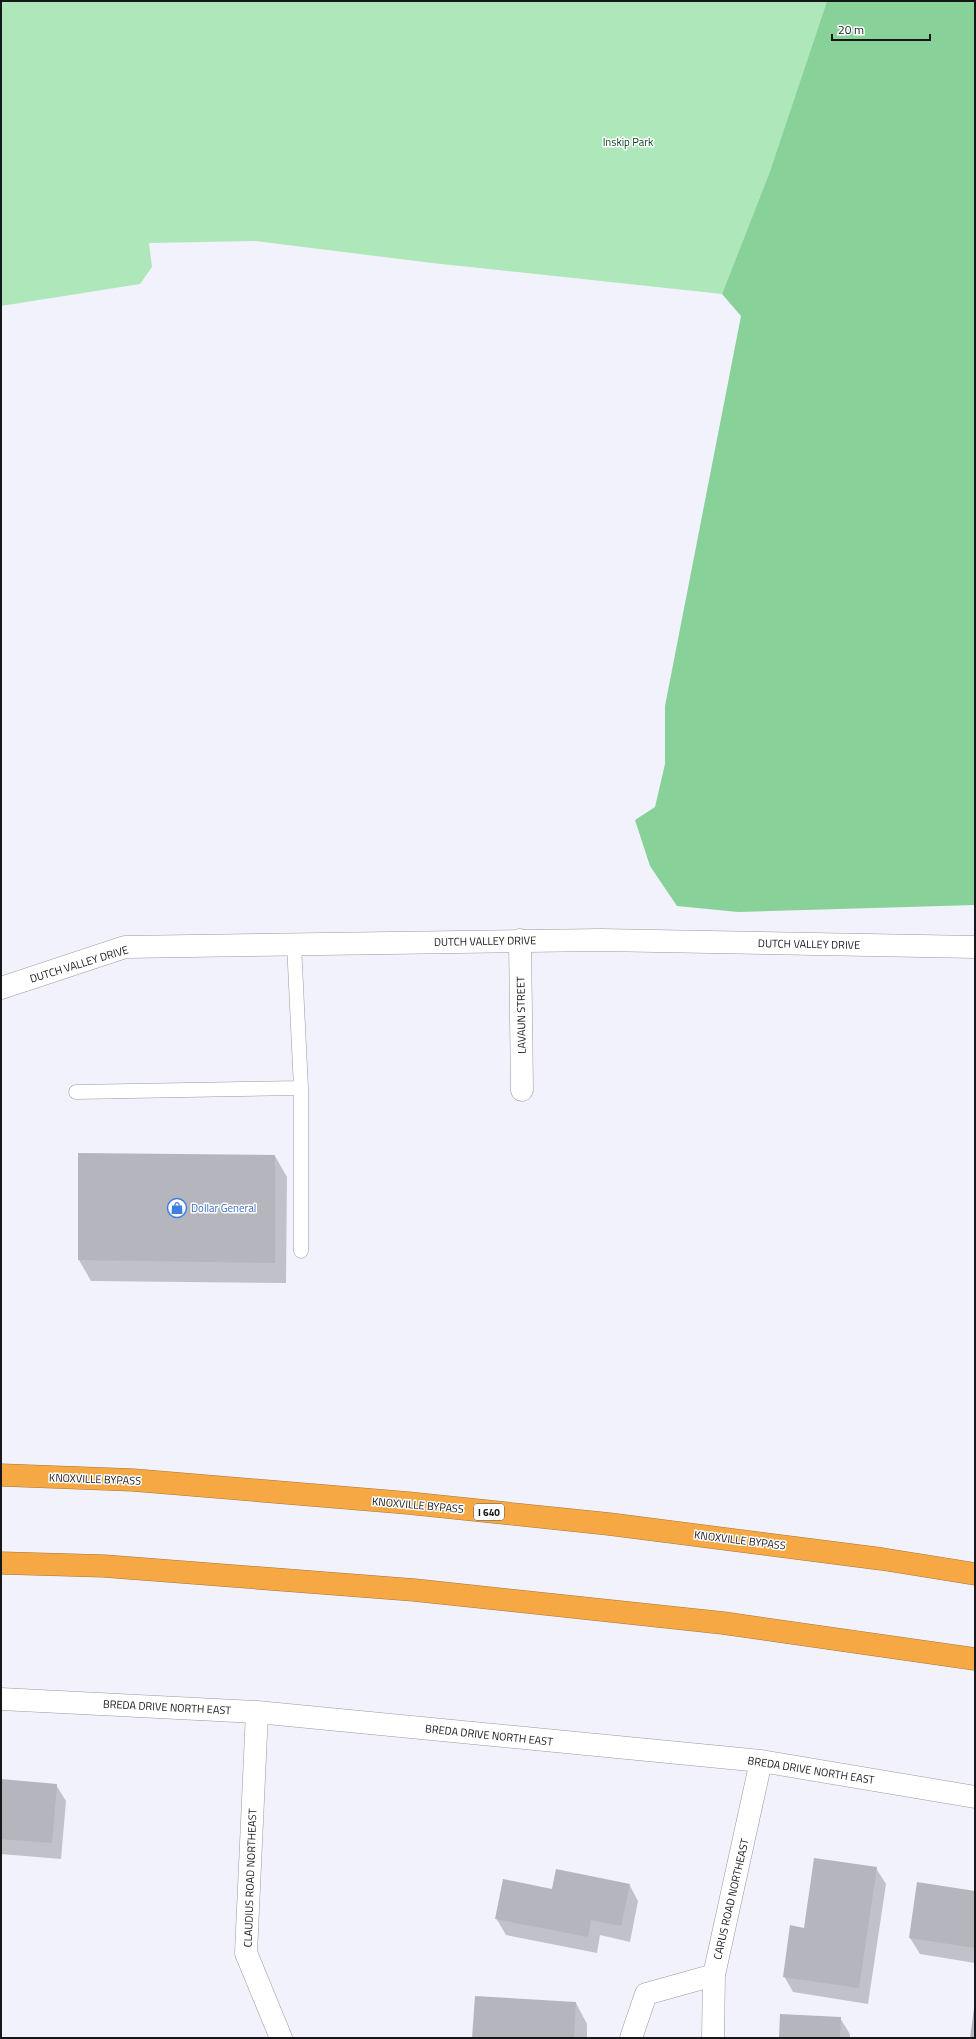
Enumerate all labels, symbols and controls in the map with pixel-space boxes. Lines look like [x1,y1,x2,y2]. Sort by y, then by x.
scale bar [832,16,930,42]
text: 20 m [838,20,864,39]
park label: Inskip Park [603,134,654,150]
street label: DUTCH VALLEY DRIVE [434,932,536,950]
street label: DUTCH VALLEY DRIVE [758,935,860,953]
street label: DUTCH VALLEY DRIVE [28,941,130,987]
street label: LAVAUN STREET [512,976,530,1054]
shop icon: Dollar General [166,1197,188,1219]
place label: Dollar General [191,1200,256,1216]
street label: KNOXVILLE BYPASS [49,1469,141,1489]
street label: KNOXVILLE BYPASS [371,1493,465,1517]
road number: I 640 [474,1504,504,1520]
street label: KNOXVILLE BYPASS [693,1526,787,1554]
street label: BREDA DRIVE NORTH EAST [102,1696,232,1718]
street label: BREDA DRIVE NORTH EAST [424,1720,554,1750]
street label: BREDA DRIVE NORTH EAST [746,1752,876,1788]
street label: CLAUDIUS ROAD NORTHEAST [240,1808,260,1948]
street label: CARUS ROAD NORTHEAST [709,1837,753,1961]

